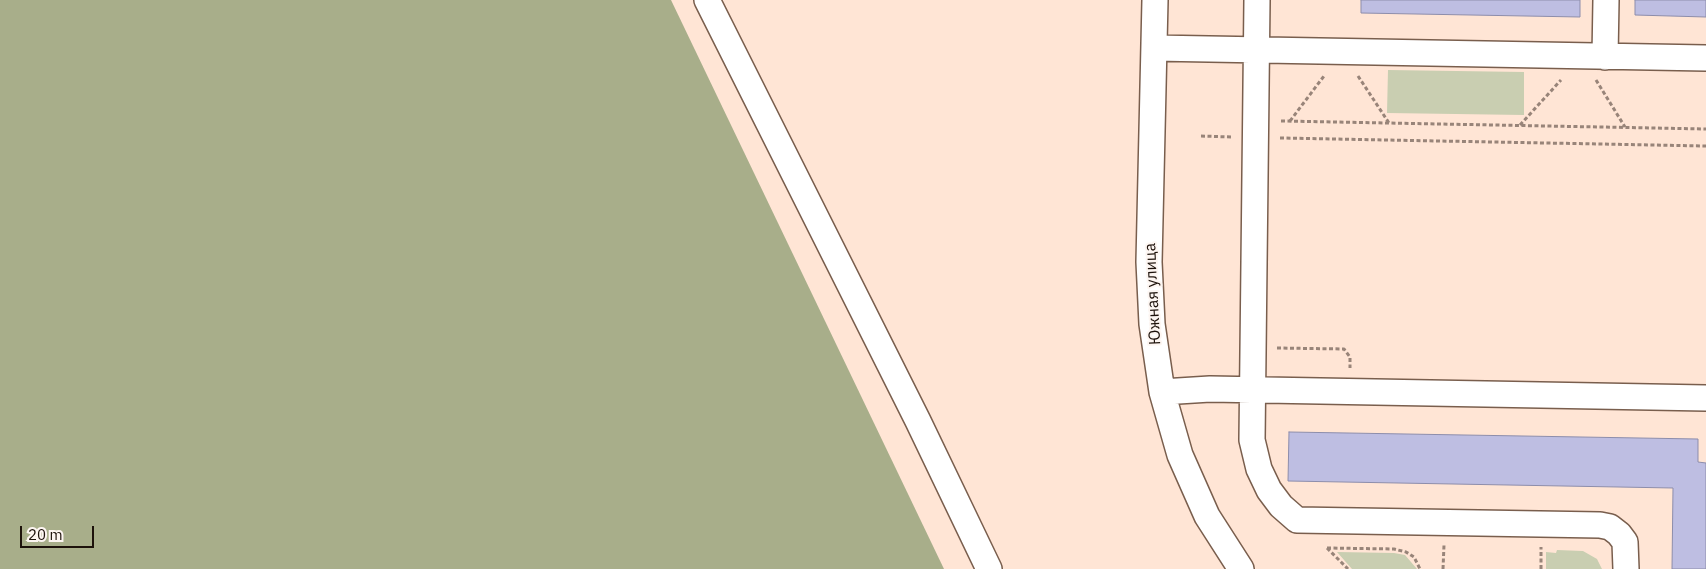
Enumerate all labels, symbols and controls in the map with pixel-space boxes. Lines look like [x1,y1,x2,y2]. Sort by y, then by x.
street label: Южная улица [1141,243,1165,345]
scale bar [22,516,96,548]
text: 20 m [28,525,63,544]

